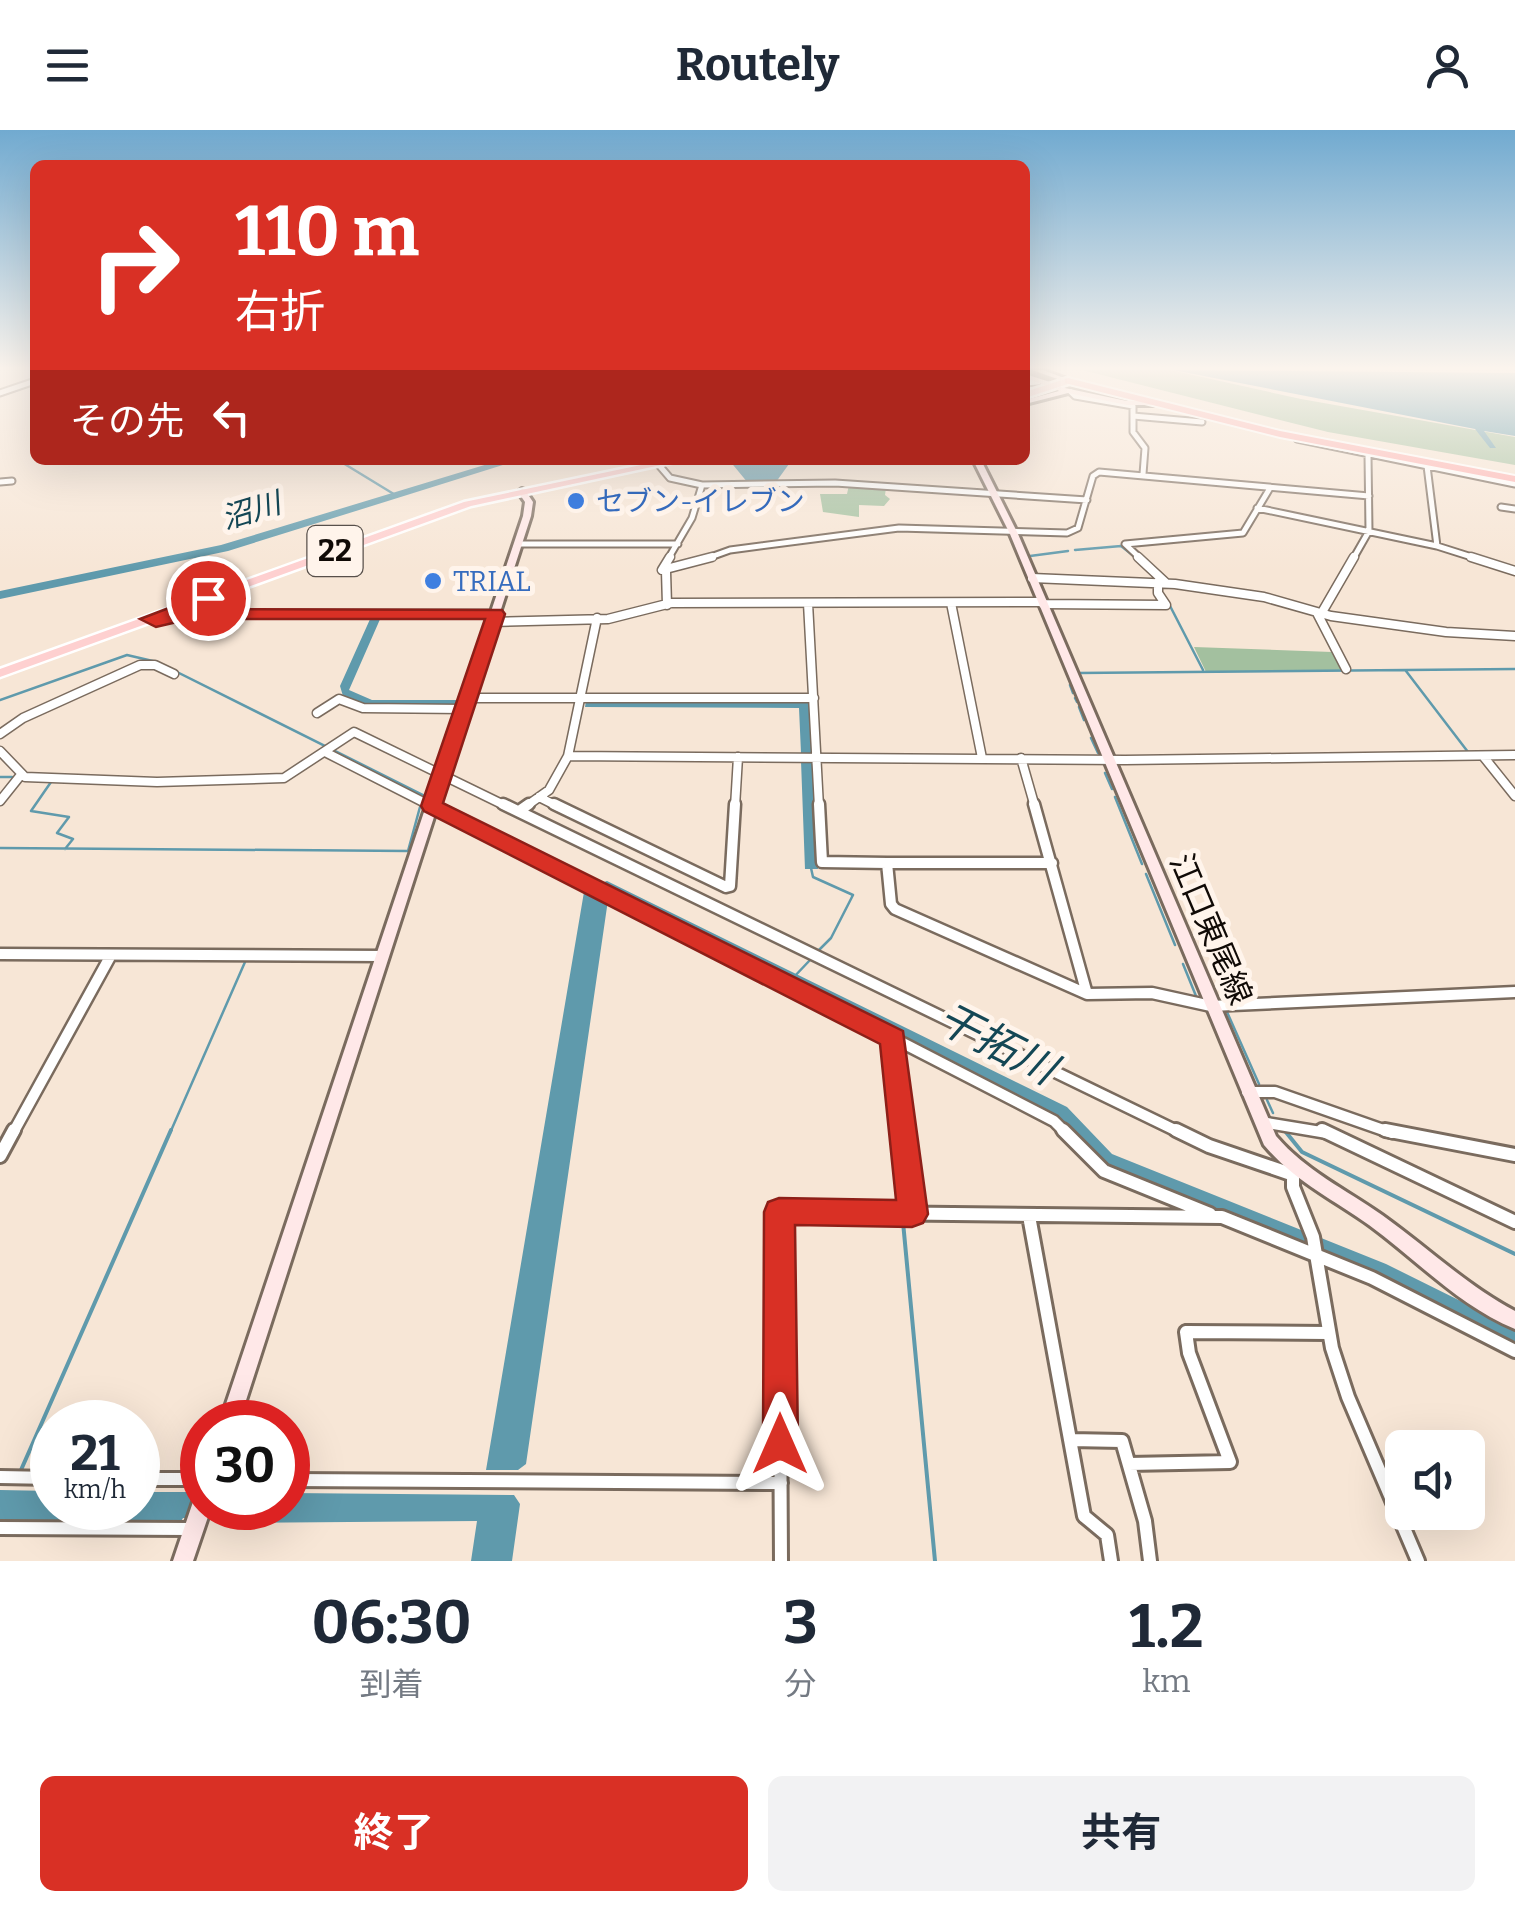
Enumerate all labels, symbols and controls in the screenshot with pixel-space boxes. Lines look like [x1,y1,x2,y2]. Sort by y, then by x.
icon: menu [40,38,95,93]
text: Routely [676,38,839,92]
icon: person [1420,38,1475,93]
text: 110 m [235,190,419,274]
icon: right [70,200,200,330]
text: 右折 [235,285,325,339]
icon: left [204,390,259,445]
text: その先 [70,398,184,444]
water label: 沼川 [217,484,288,537]
place label: セブン-イレブン [596,485,805,518]
marker: セブン-イレブン [565,490,587,512]
road number: 22 [308,526,362,576]
pin [166,556,251,641]
place label: TRIAL [453,565,531,598]
marker: TRIAL [422,570,444,592]
icon: arrive [181,571,236,626]
street label: 江口東尾線 [1162,848,1260,1010]
water label: 干拓川 [929,993,1068,1097]
position arrow [728,1392,832,1496]
speed limit sign: 30 [180,1400,310,1530]
text: 21 [70,1423,120,1483]
map controls [1385,1430,1485,1530]
button: sound [1385,1430,1485,1530]
text: km/h [64,1475,126,1505]
text: 06:30 [311,1587,472,1659]
text: 3 [783,1587,818,1659]
text: 1.2 [1129,1591,1204,1663]
text: km [1142,1662,1190,1700]
text: 到着 [360,1665,424,1703]
text: 分 [784,1665,816,1703]
button: 終了 [40,1776,748,1891]
button: 共有 [768,1776,1475,1891]

